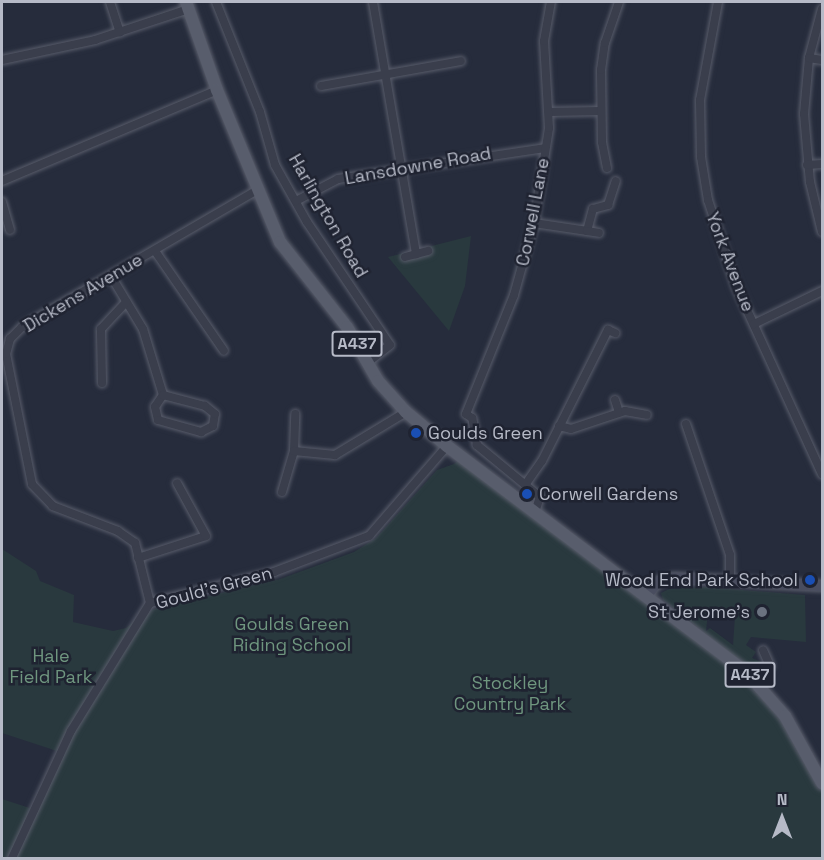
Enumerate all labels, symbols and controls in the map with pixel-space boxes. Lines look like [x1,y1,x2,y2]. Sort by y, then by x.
street label: Lansdowne Road [343,143,493,189]
street label: Harlington Road [284,150,372,282]
street label: Corwell Lane [512,156,554,268]
street label: York Avenue [701,209,759,315]
street label: Dickens Avenue [19,249,147,337]
road number: A437 [332,331,382,357]
place label: Goulds Green [428,422,543,444]
marker: Goulds Green [409,426,423,440]
place label: Corwell Gardens [539,483,678,505]
marker: Corwell Gardens [520,487,534,501]
street label: Gould's Green [154,562,274,614]
place label: Wood End Park School [605,569,798,591]
marker: Wood End Park School [803,573,817,587]
place label: St Jerome's [648,601,750,623]
marker: St Jerome's [755,605,769,619]
park label: Goulds Green Riding School [233,614,351,656]
park label: Hale Field Park [10,646,92,688]
road number: A437 [724,662,776,688]
park label: Stockley Country Park [454,673,566,716]
north arrow [752,788,812,848]
text: N [777,789,787,810]

